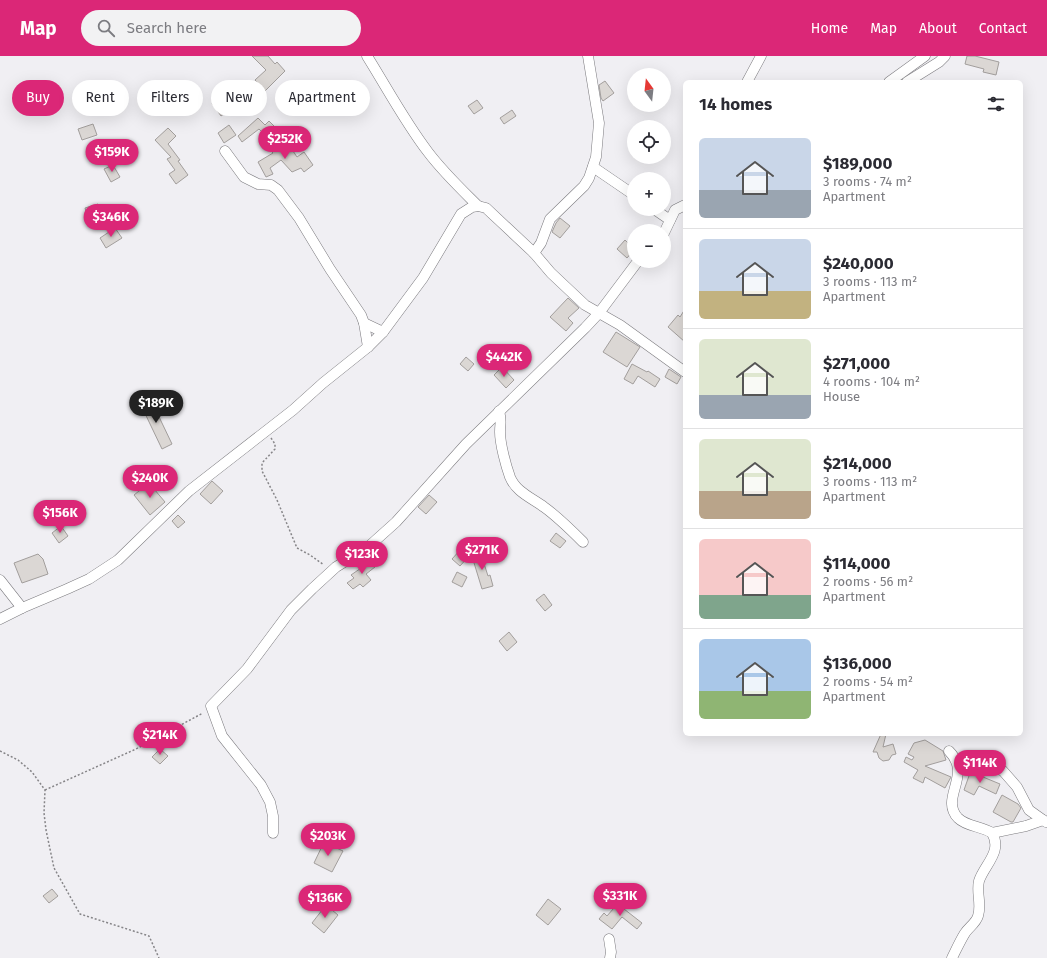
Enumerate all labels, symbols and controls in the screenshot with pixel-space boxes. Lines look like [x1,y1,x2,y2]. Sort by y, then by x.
search box [81,10,361,46]
text: Map [20,17,57,40]
icon: search [95,17,117,39]
text: Search here [127,19,207,37]
text: Home [811,20,848,37]
text: Map [870,20,897,37]
text: About [919,20,957,37]
text: Contact [979,20,1027,37]
north arrow [627,68,671,112]
map controls [627,68,671,268]
chip: Buy [12,80,64,116]
chip: Rent [72,80,129,116]
chip: Filters [137,80,203,116]
chip: New [211,80,267,116]
chip: Apartment [275,80,370,116]
icon: filters [985,93,1007,115]
text: 14 homes [699,94,772,115]
button: locate [627,120,671,164]
pin: $252K [257,126,313,160]
text: $252K [267,131,303,146]
pin: $159K [84,139,140,173]
text: $159K [95,144,129,159]
text: $189,000 [823,153,892,174]
icon: home [731,154,779,202]
button: + [627,172,671,216]
text: 3 rooms · 74 m² [823,174,912,189]
text: Apartment [823,189,885,204]
pin: $346K [83,204,139,238]
text: $346K [93,209,129,224]
button: − [627,224,671,268]
text: $240,000 [823,253,894,274]
icon: home [731,255,779,303]
text: 3 rooms · 113 m² [823,274,917,289]
text: Apartment [823,289,885,304]
pin: $442K [476,344,532,378]
text: $442K [486,349,522,364]
text: $271,000 [823,353,890,374]
icon: home [731,355,779,403]
text: 4 rooms · 104 m² [823,374,920,389]
text: House [823,389,860,404]
pin: $189K [128,390,184,424]
text: $189K [138,395,174,410]
text: $214,000 [823,453,892,474]
icon: home [731,455,779,503]
pin: $240K [122,465,178,499]
text: $240K [132,470,168,485]
text: 3 rooms · 113 m² [823,474,917,489]
text: Apartment [823,489,885,504]
pin: $156K [32,500,88,534]
text: $156K [42,505,78,520]
pin: $271K [454,537,510,571]
pin: $123K [334,541,390,575]
text: $271K [465,542,499,557]
text: $123K [345,546,379,561]
text: $114,000 [823,553,890,574]
icon: home [731,555,779,603]
text: 2 rooms · 56 m² [823,574,913,589]
text: Apartment [823,589,885,604]
text: $136,000 [823,653,892,674]
icon: home [731,655,779,703]
text: 2 rooms · 54 m² [823,674,913,689]
text: Apartment [823,689,885,704]
pin: $214K [132,722,188,756]
text: $214K [142,727,178,742]
pin: $114K [952,750,1008,784]
text: $114K [963,755,997,770]
pin: $203K [300,823,356,857]
text: $203K [310,828,346,843]
pin: $331K [592,883,648,917]
pin: $136K [297,885,353,919]
text: $331K [603,888,637,903]
text: $136K [307,890,343,905]

